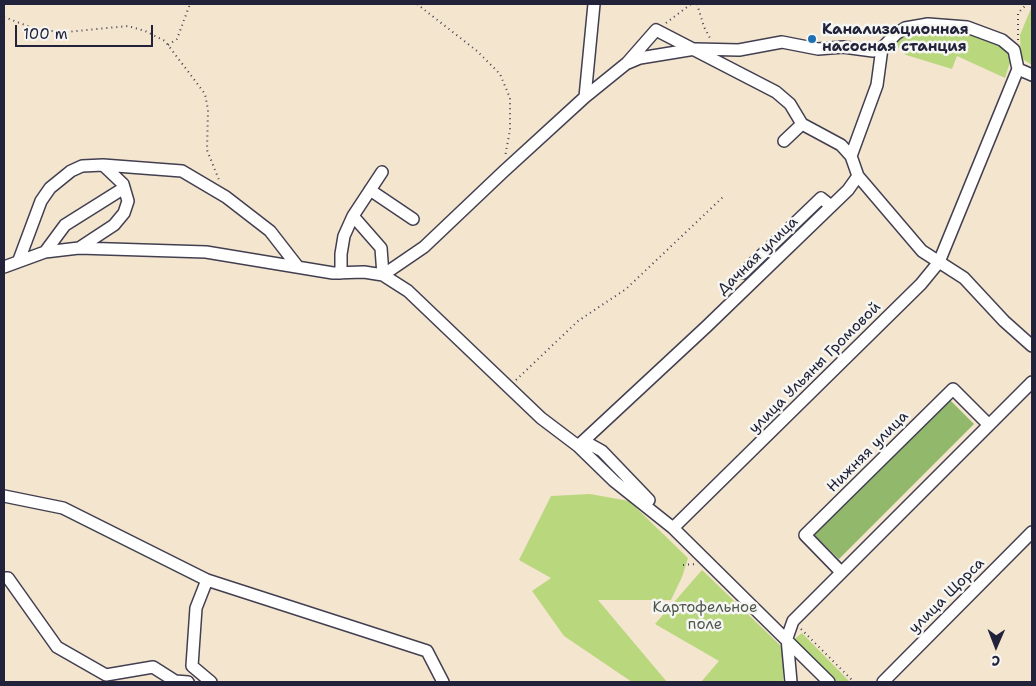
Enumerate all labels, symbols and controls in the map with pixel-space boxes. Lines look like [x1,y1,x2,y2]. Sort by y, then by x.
scale bar [18,15,155,47]
place label: Канализационная насосная станция [822,21,969,56]
text: 100 m [23,24,68,44]
marker: Канализационная насосная станция [806,33,818,45]
street label: Дачная улица [714,213,802,299]
street label: улица Ульяны Громовой [745,298,885,438]
street label: Нижняя улица [824,408,912,496]
street label: улица Щорса [905,554,989,638]
park label: Картофельное поле [652,599,758,634]
north arrow [971,621,1021,671]
text: С [991,652,1000,670]

